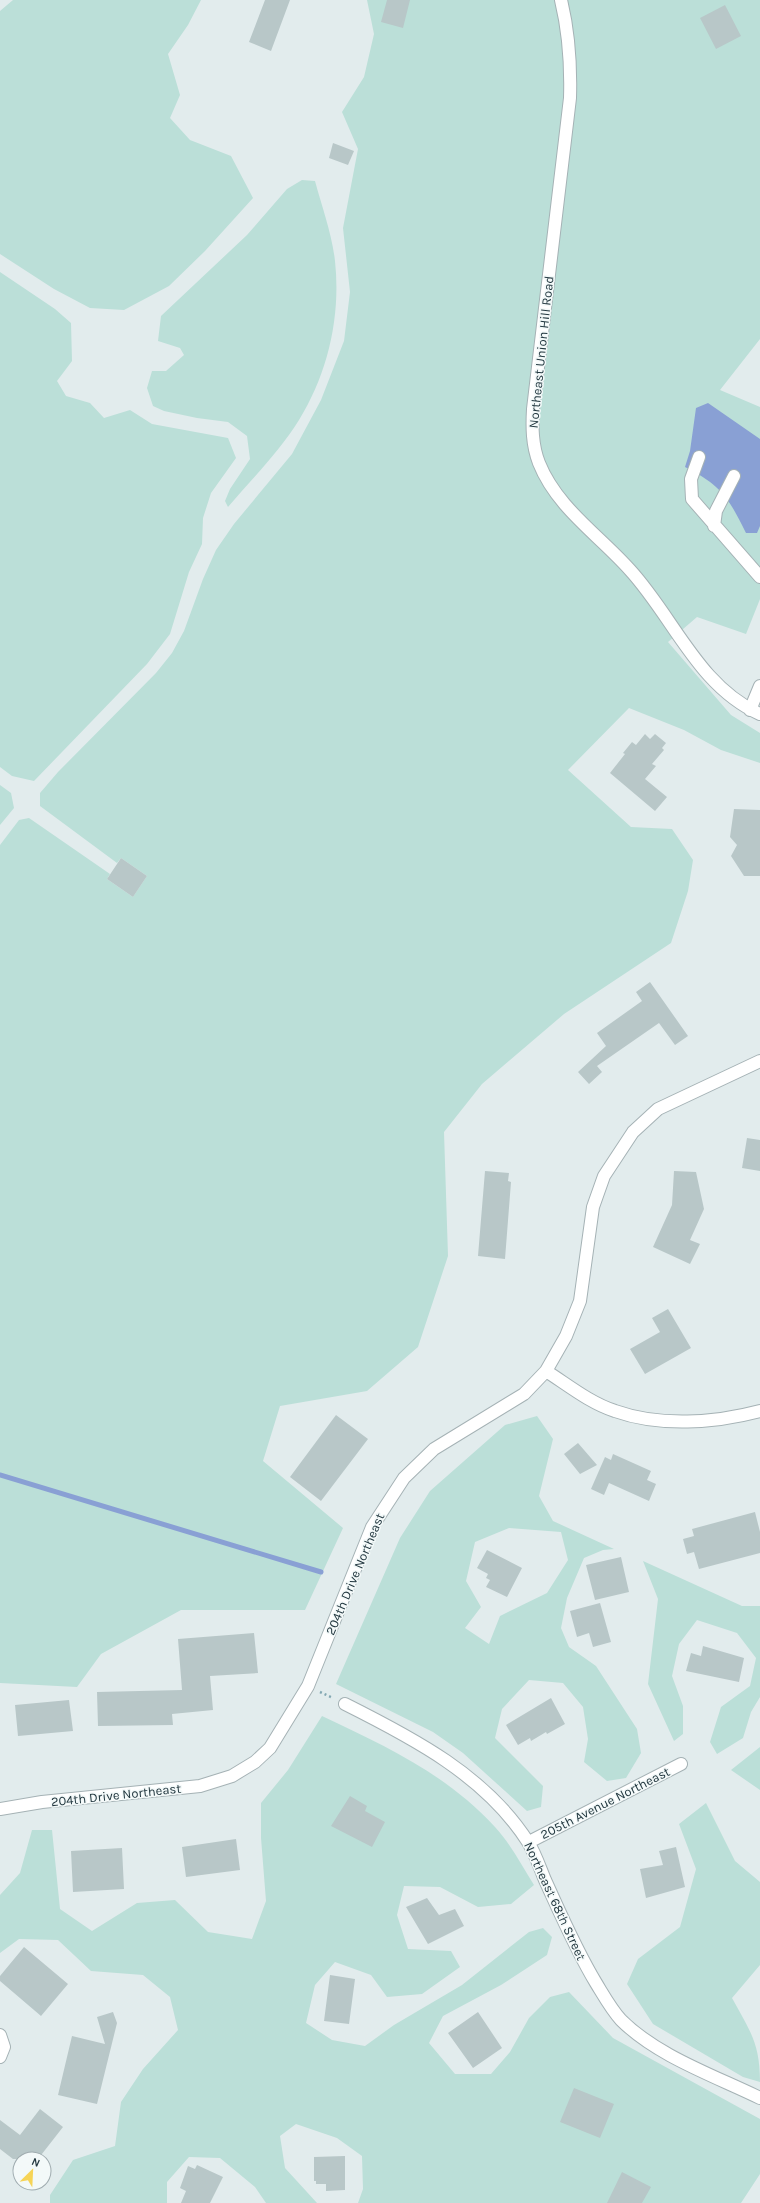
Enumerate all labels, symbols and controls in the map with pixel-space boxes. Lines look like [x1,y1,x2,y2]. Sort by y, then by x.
street label: Northeast Union Hill Road [526,275,556,429]
street label: 204th Drive Northeast [323,1511,387,1637]
street label: 205th Avenue Northeast [538,1764,672,1842]
street label: 204th Drive Northeast [50,1781,182,1809]
street label: Northeast 68th Street [521,1839,589,1963]
north arrow [12,2151,52,2191]
text: N [30,2155,42,2170]

